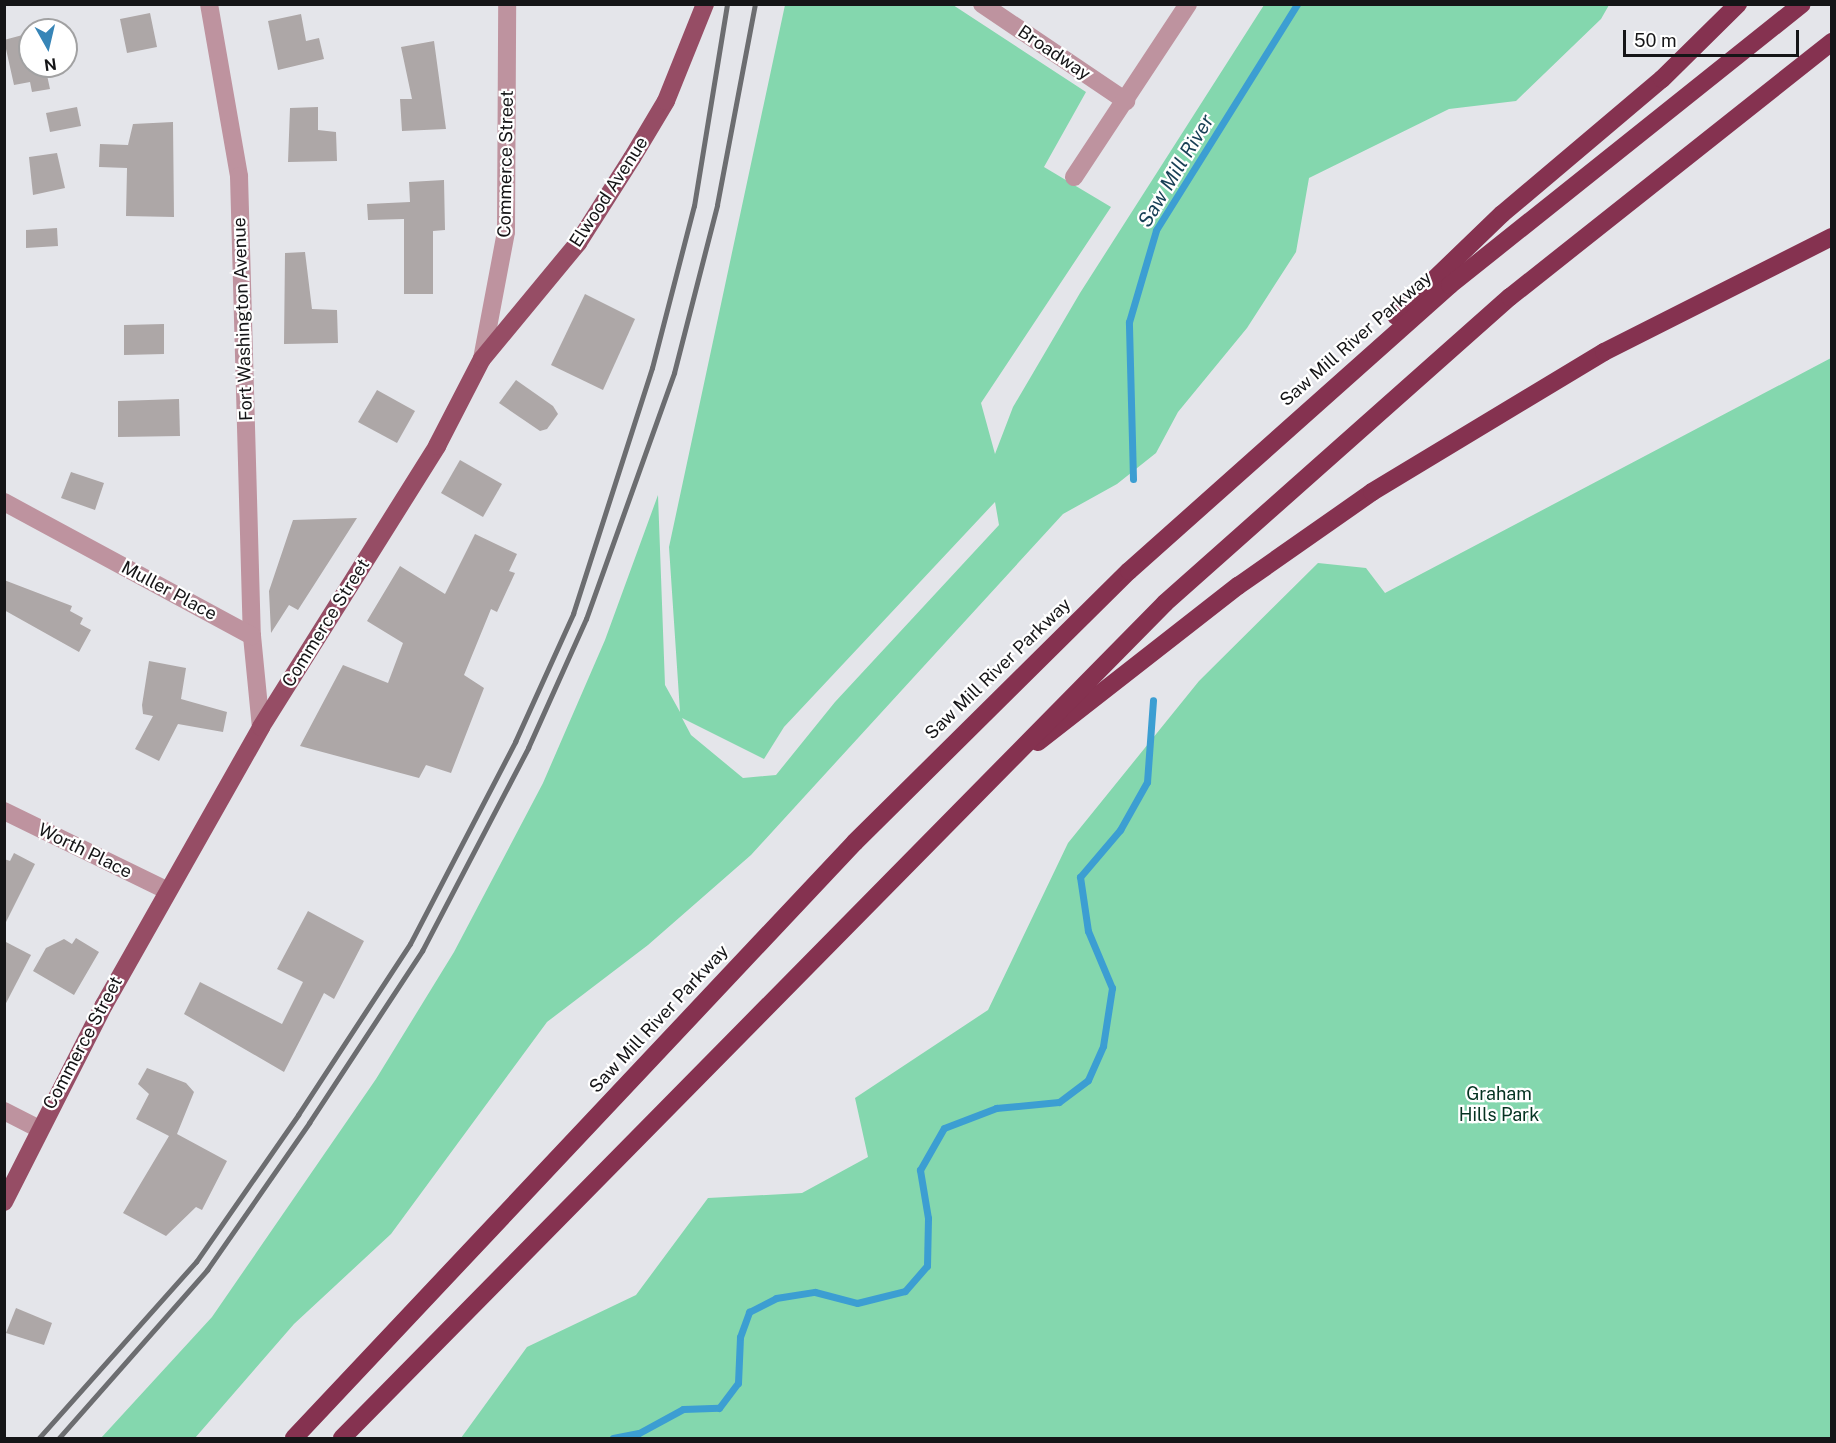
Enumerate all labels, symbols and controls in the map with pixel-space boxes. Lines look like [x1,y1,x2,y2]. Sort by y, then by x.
north arrow [18,18,78,78]
scale bar [1626,18,1802,56]
street label: Broadway [1014,21,1094,85]
text: 50 m [1634,30,1677,51]
text: N [43,54,58,75]
street label: Commerce Street [494,90,518,238]
water label: Saw Mill River [1133,110,1219,232]
street label: Elwood Avenue [565,133,653,251]
street label: Fort Washington Avenue [229,217,257,421]
street label: Saw Mill River Parkway [1276,267,1436,411]
street label: Commerce Street [278,555,374,691]
street label: Muller Place [118,557,220,625]
street label: Saw Mill River Parkway [921,594,1075,744]
street label: Worth Place [35,819,135,883]
street label: Saw Mill River Parkway [585,941,733,1097]
street label: Commerce Street [39,973,127,1113]
park label: Graham Hills Park [1459,1084,1539,1126]

